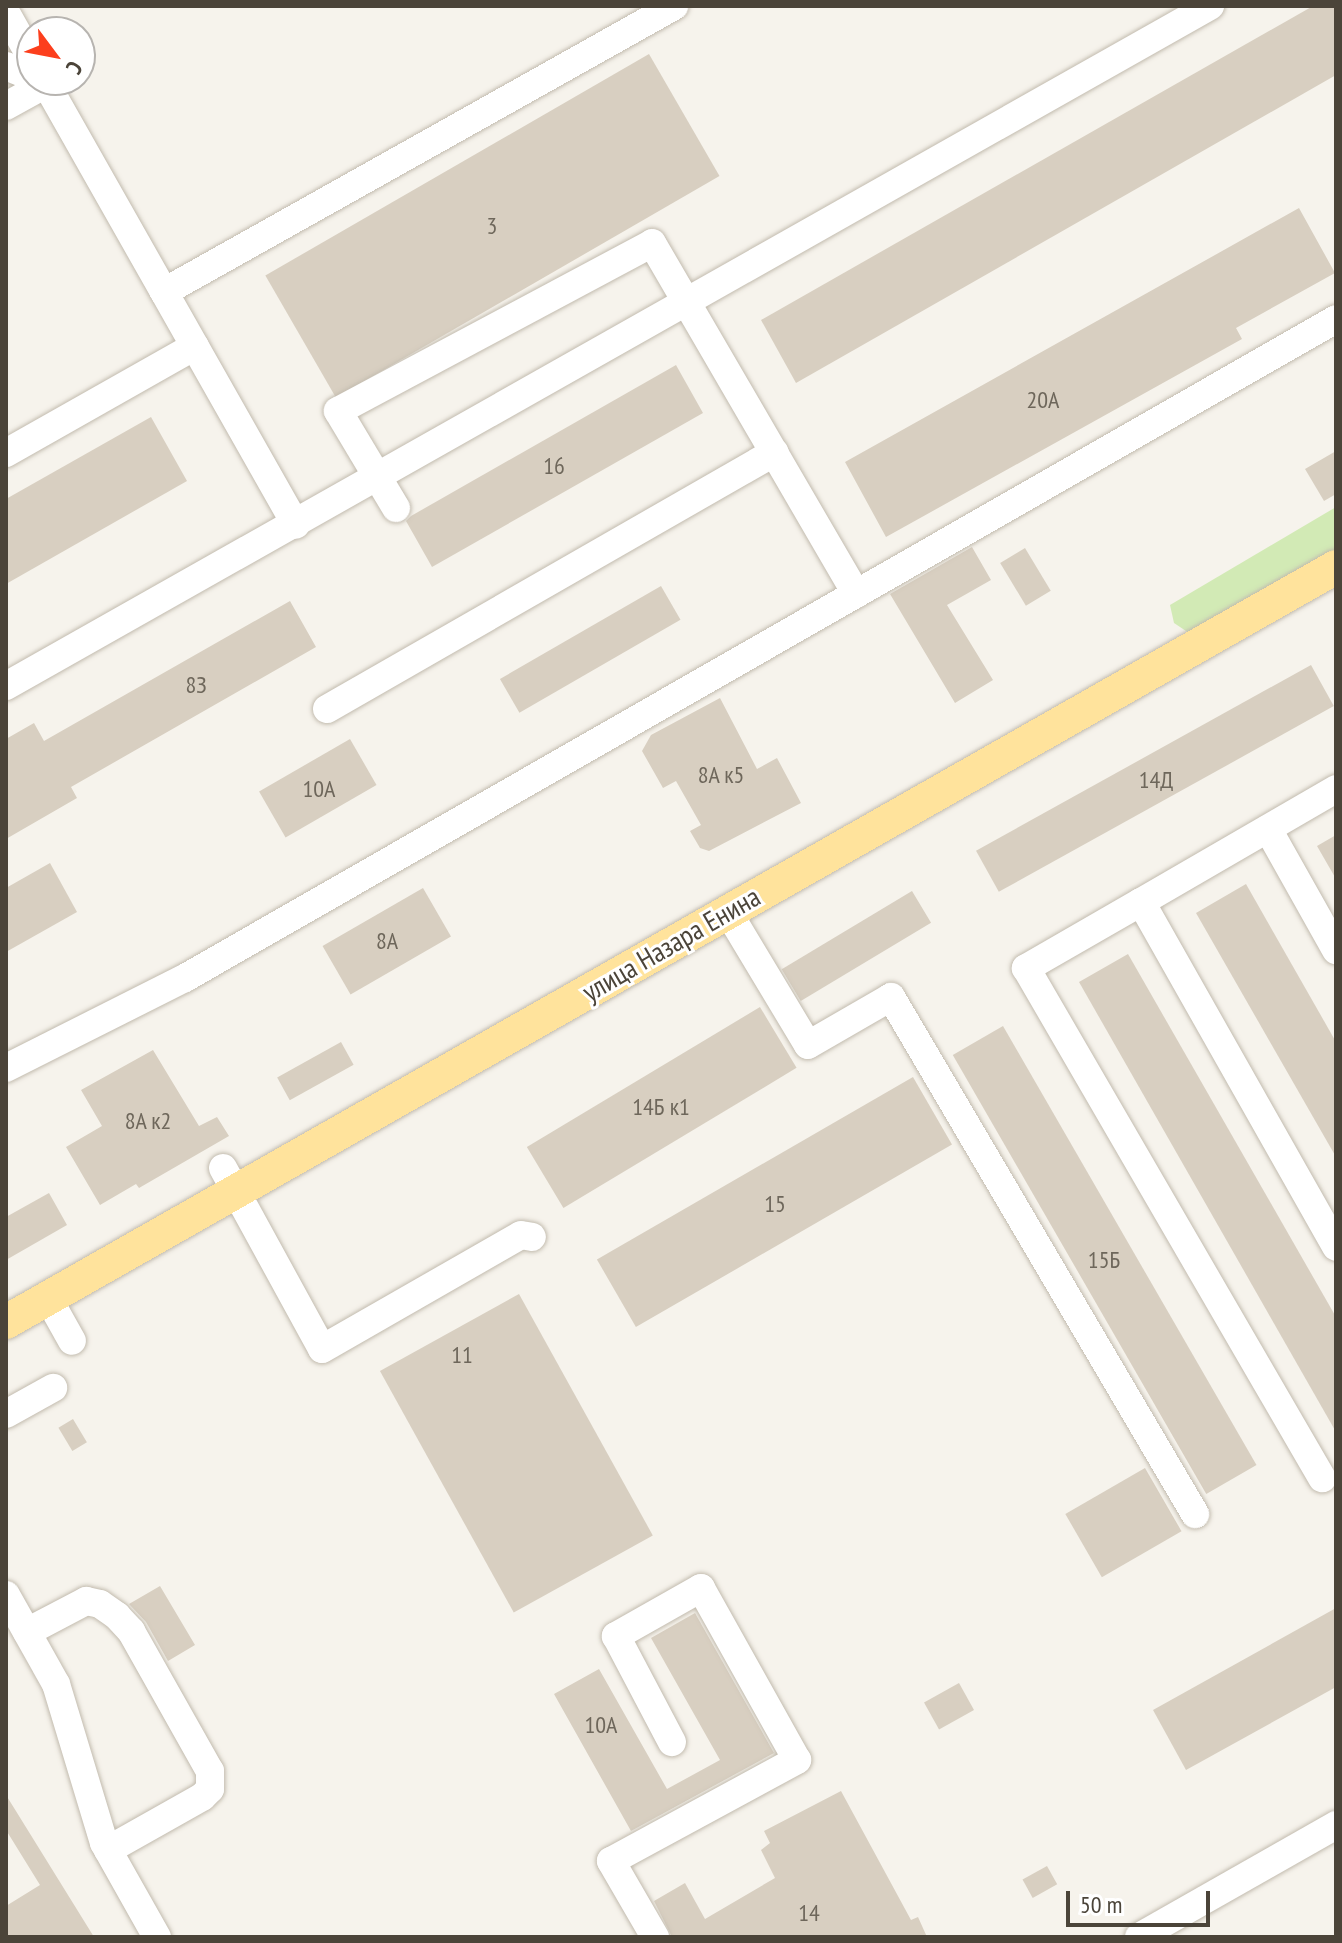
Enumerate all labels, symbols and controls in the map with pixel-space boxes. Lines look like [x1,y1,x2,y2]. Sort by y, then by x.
north arrow [16,16,96,96]
text: С [60,56,89,79]
house number: 3 [487,212,497,240]
house number: 20А [1027,386,1059,414]
house number: 16 [543,452,565,480]
house number: 8З [185,671,207,699]
house number: 8А к5 [697,761,745,789]
house number: 14Д [1139,766,1173,794]
house number: 10А [303,775,335,803]
street label: улица Назара Енина [576,880,766,1008]
house number: 8А [376,927,398,955]
house number: 14Б к1 [632,1093,690,1121]
house number: 8А к2 [124,1107,172,1135]
house number: 15 [764,1190,786,1218]
house number: 15Б [1088,1246,1120,1274]
house number: 11 [451,1341,473,1369]
house number: 10А [585,1711,617,1739]
scale bar [1070,1875,1214,1925]
text: 50 m [1080,1889,1122,1920]
house number: 14 [798,1899,820,1927]

